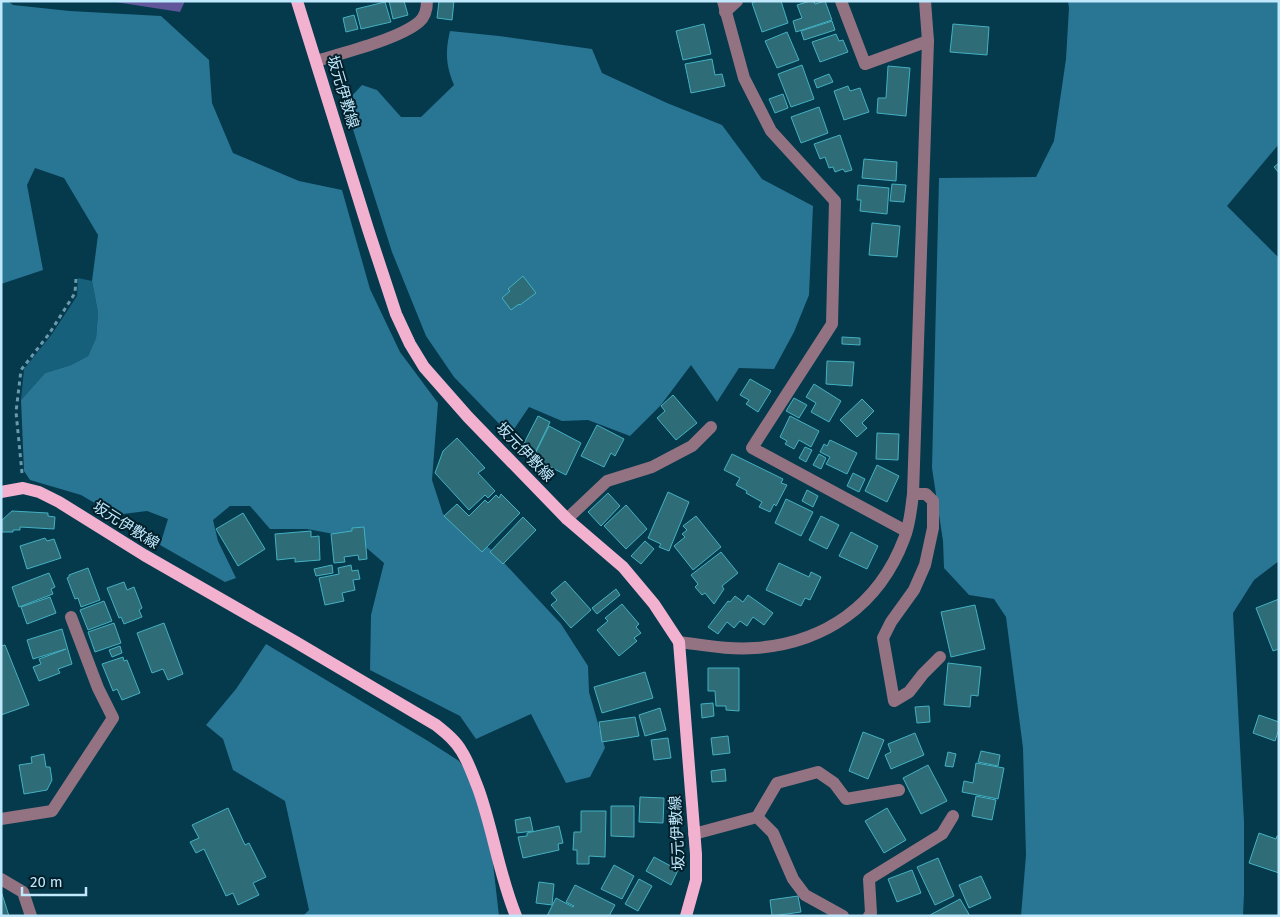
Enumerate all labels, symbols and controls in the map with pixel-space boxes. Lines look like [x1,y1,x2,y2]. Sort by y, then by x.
street label: 坂元伊敷線 [323,53,363,131]
street label: 坂元伊敷線 [492,419,558,485]
street label: 坂元伊敷線 [89,497,163,553]
street label: 坂元伊敷線 [666,795,688,871]
scale bar [22,864,86,896]
text: 20 m [30,873,63,891]

